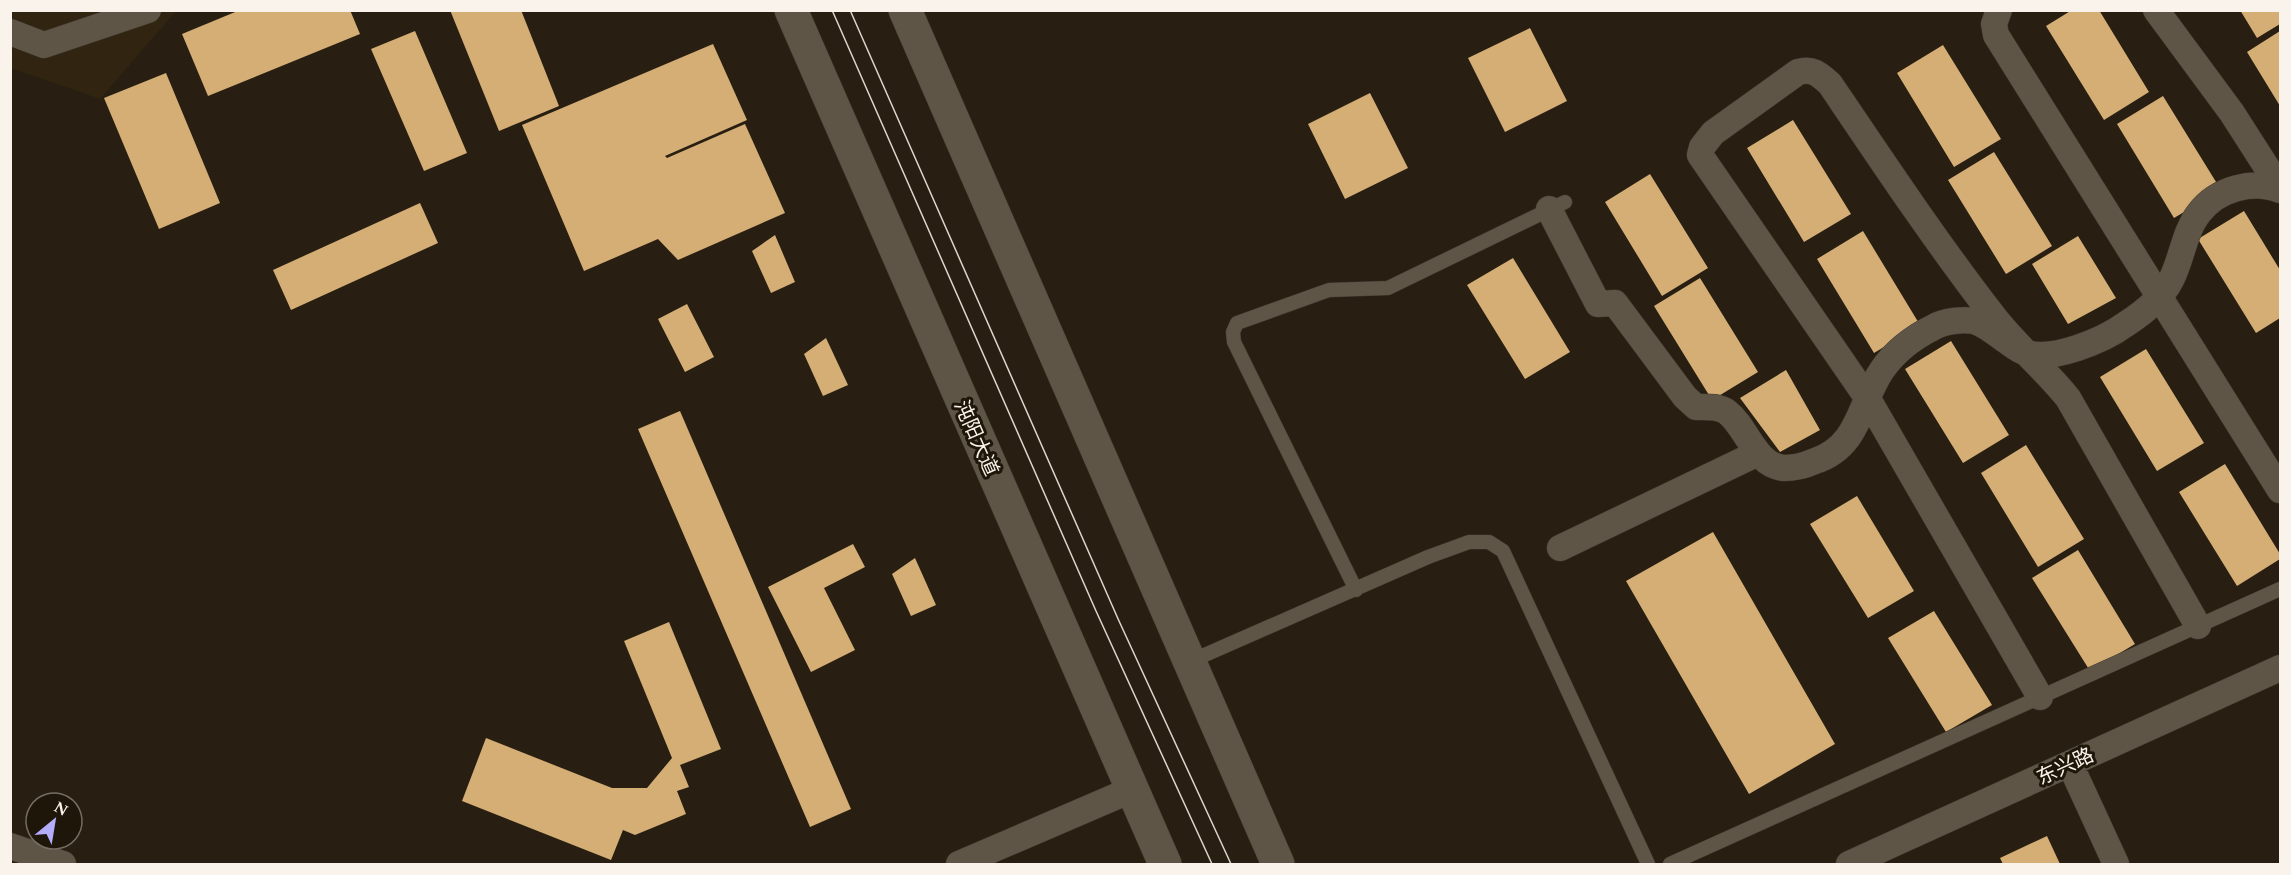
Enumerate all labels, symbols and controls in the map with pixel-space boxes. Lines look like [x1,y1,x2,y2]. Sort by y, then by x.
street label: 沌阳大道 [946,396,1006,481]
street label: 东兴路 [2032,741,2099,793]
north arrow [24,791,84,851]
text: N [49,795,73,823]

